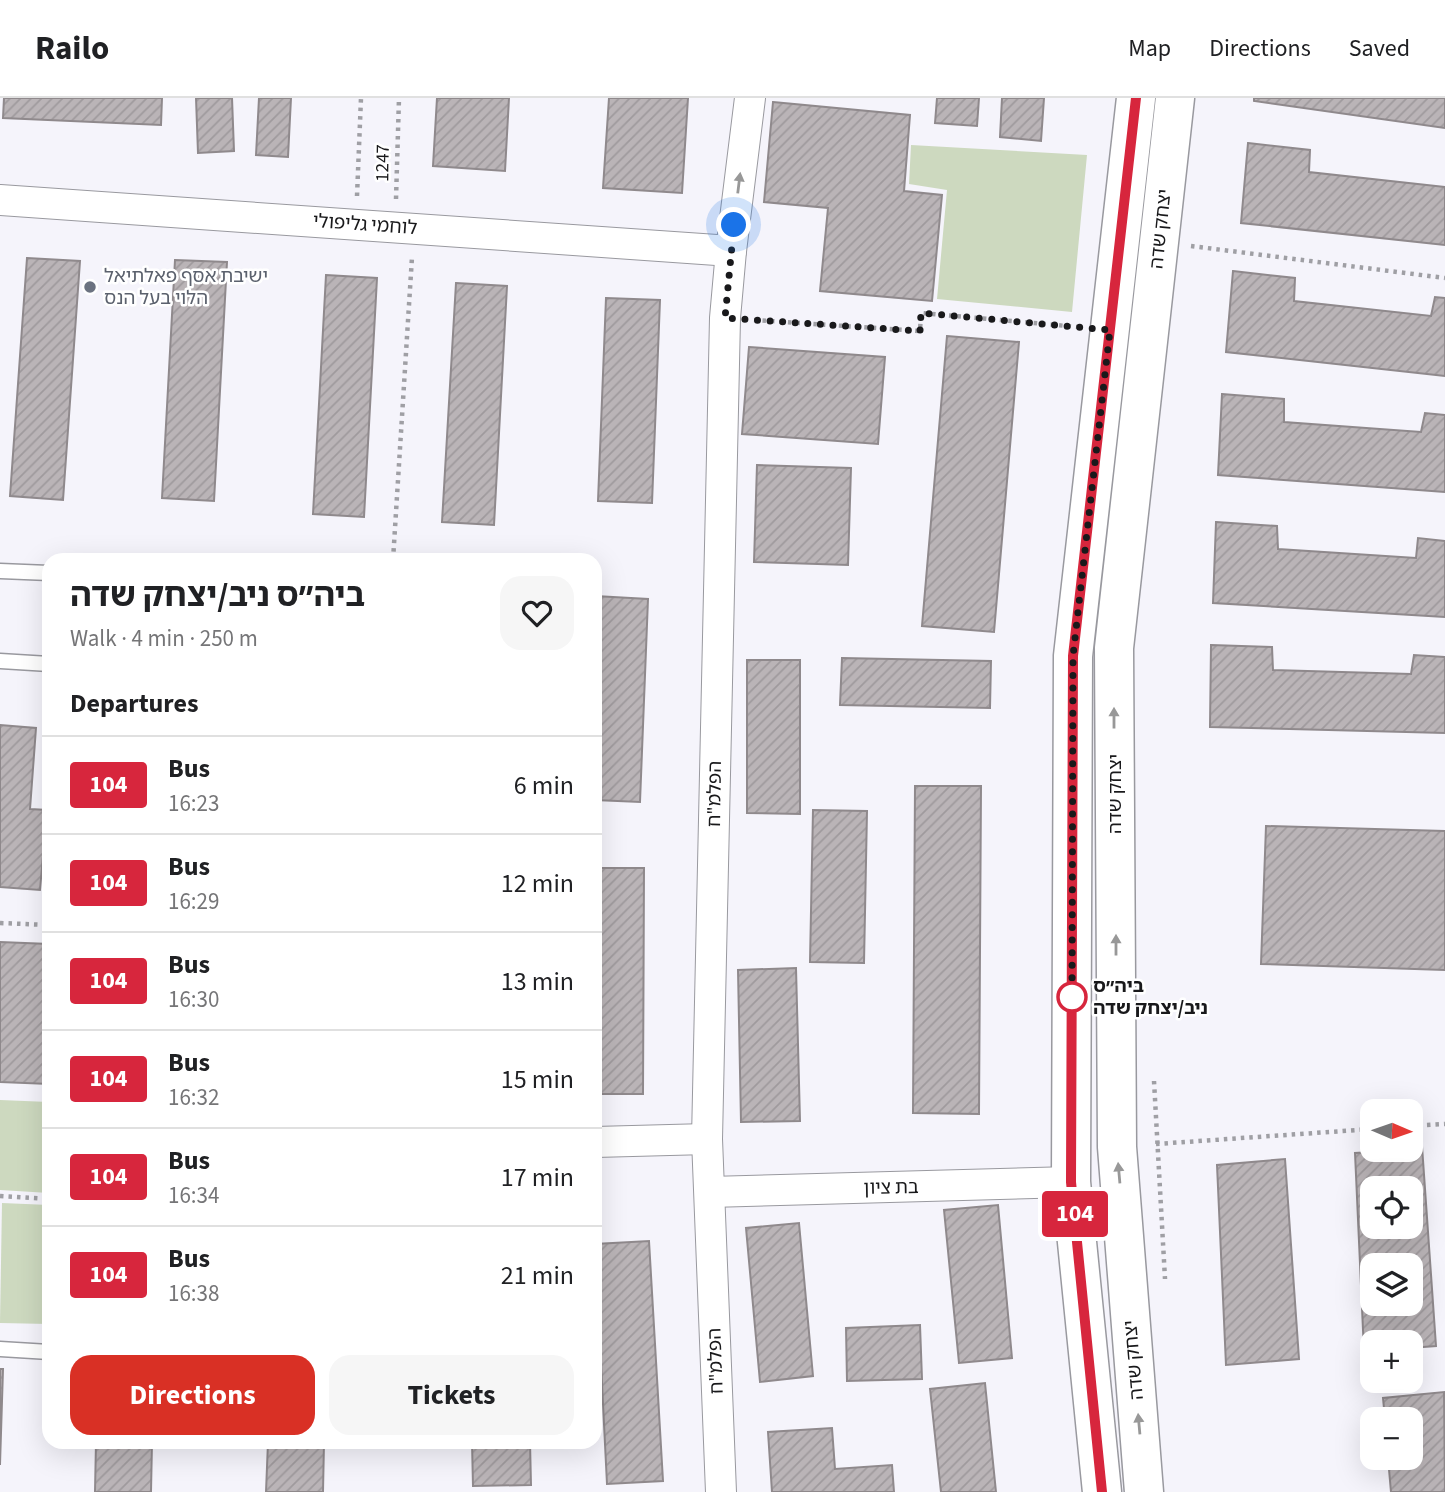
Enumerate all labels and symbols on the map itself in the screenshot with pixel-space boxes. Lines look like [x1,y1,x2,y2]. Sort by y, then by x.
street label: 1247 [369,144,397,182]
one-way arrow [734,172,745,194]
street label: יצחק שדה [1143,188,1179,270]
your location [716,207,751,242]
street label: לוחמי גליפולי [312,208,418,242]
place label: ישיבת אסף פאלתיאל הלוי בעל הנס [104,263,268,312]
marker: ישיבת אסף פאלתיאל הלוי בעל הנס [82,279,98,295]
one-way arrow [1108,707,1120,729]
street label: יצחק שדה [1102,754,1129,834]
street label: הפלמ"ח [701,761,729,827]
one-way arrow [1110,934,1122,956]
place label: ביה״ס ניב/יצחק שדה [1093,973,1208,1022]
marker: ביה״ס ניב/יצחק שדה [1057,982,1087,1012]
north arrow [1360,1099,1423,1162]
one-way arrow [1113,1162,1124,1184]
street label: בת ציון [863,1174,919,1202]
line badge: 104 [1035,1191,1115,1237]
street label: יצחק שדה [1117,1319,1151,1401]
street label: הפלמ"ח [701,1327,731,1395]
one-way arrow [1133,1413,1144,1435]

